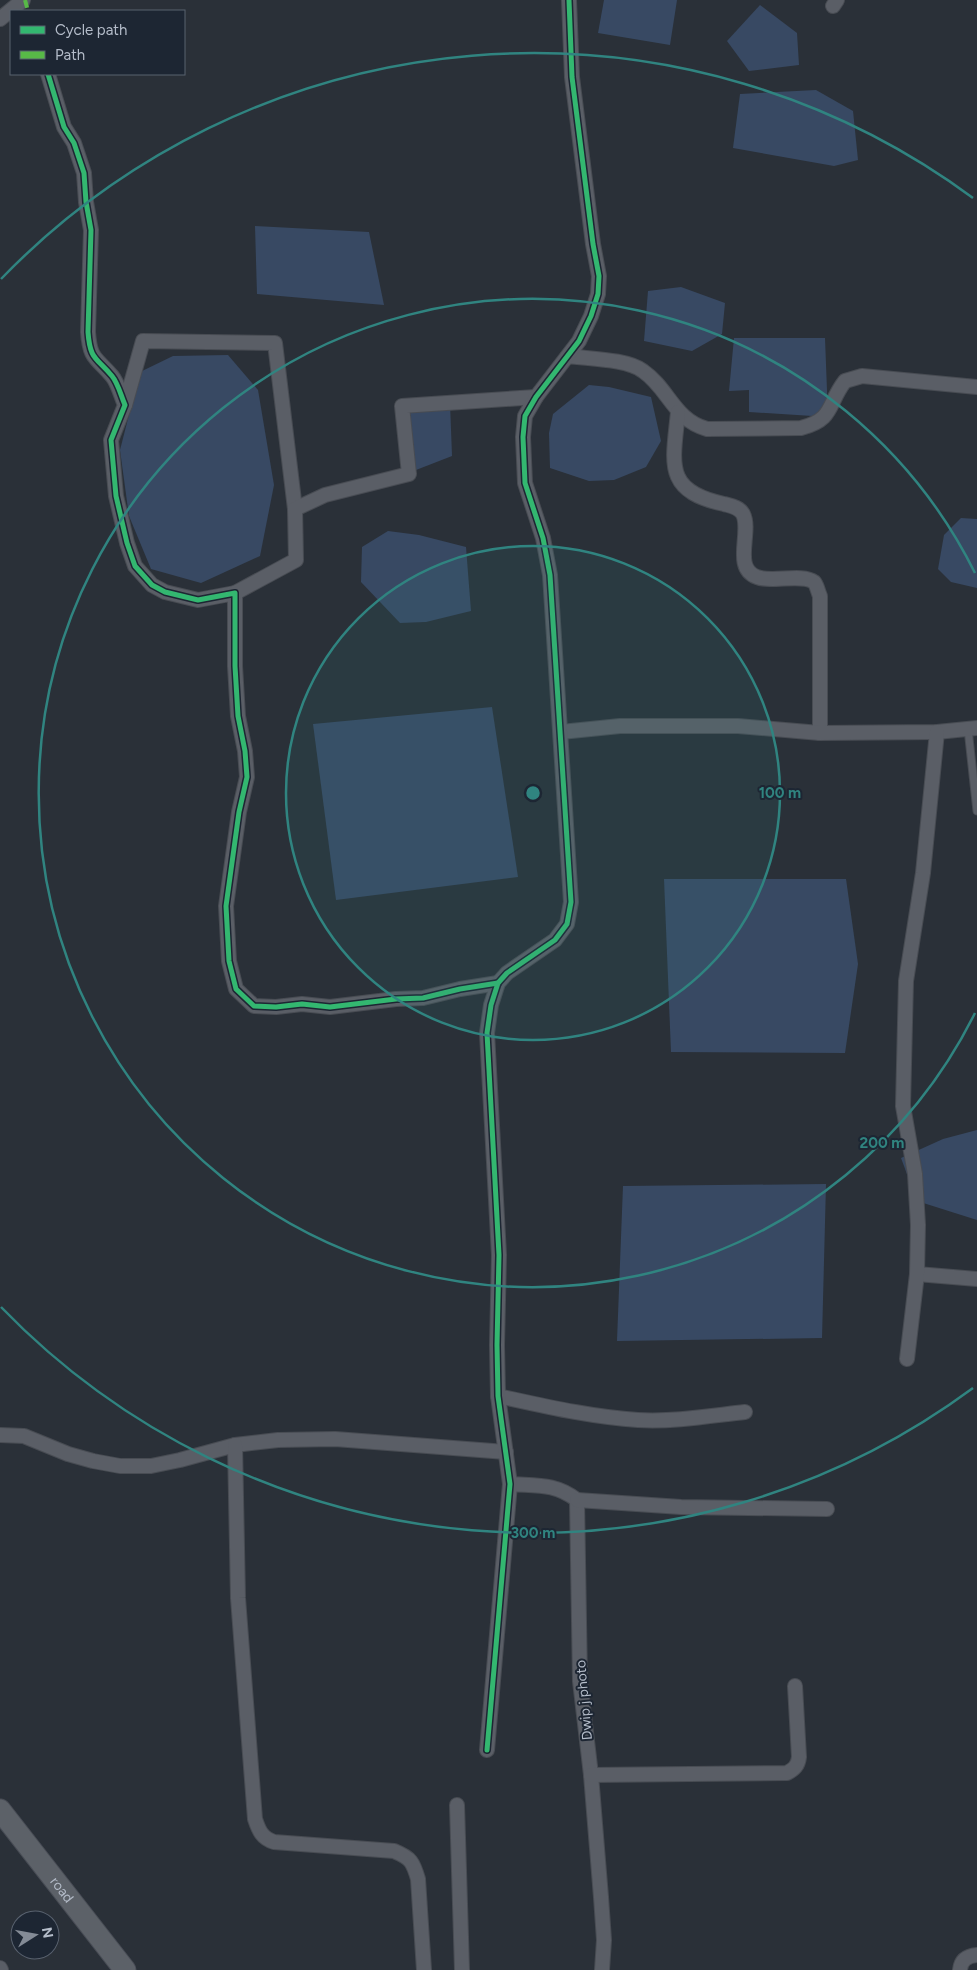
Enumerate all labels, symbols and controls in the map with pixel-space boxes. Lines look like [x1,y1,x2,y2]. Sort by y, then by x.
legend [10,10,185,75]
text: Cycle path [55,21,127,39]
text: Path [55,46,85,64]
centre of rings [524,784,542,802]
text: 100 m [759,784,801,802]
text: 200 m [860,1134,904,1152]
text: 300 m [511,1524,555,1542]
street label: Dwip j photo [572,1659,596,1741]
street label: road [47,1873,78,1906]
north arrow [10,1910,60,1960]
text: N [38,1926,57,1940]

